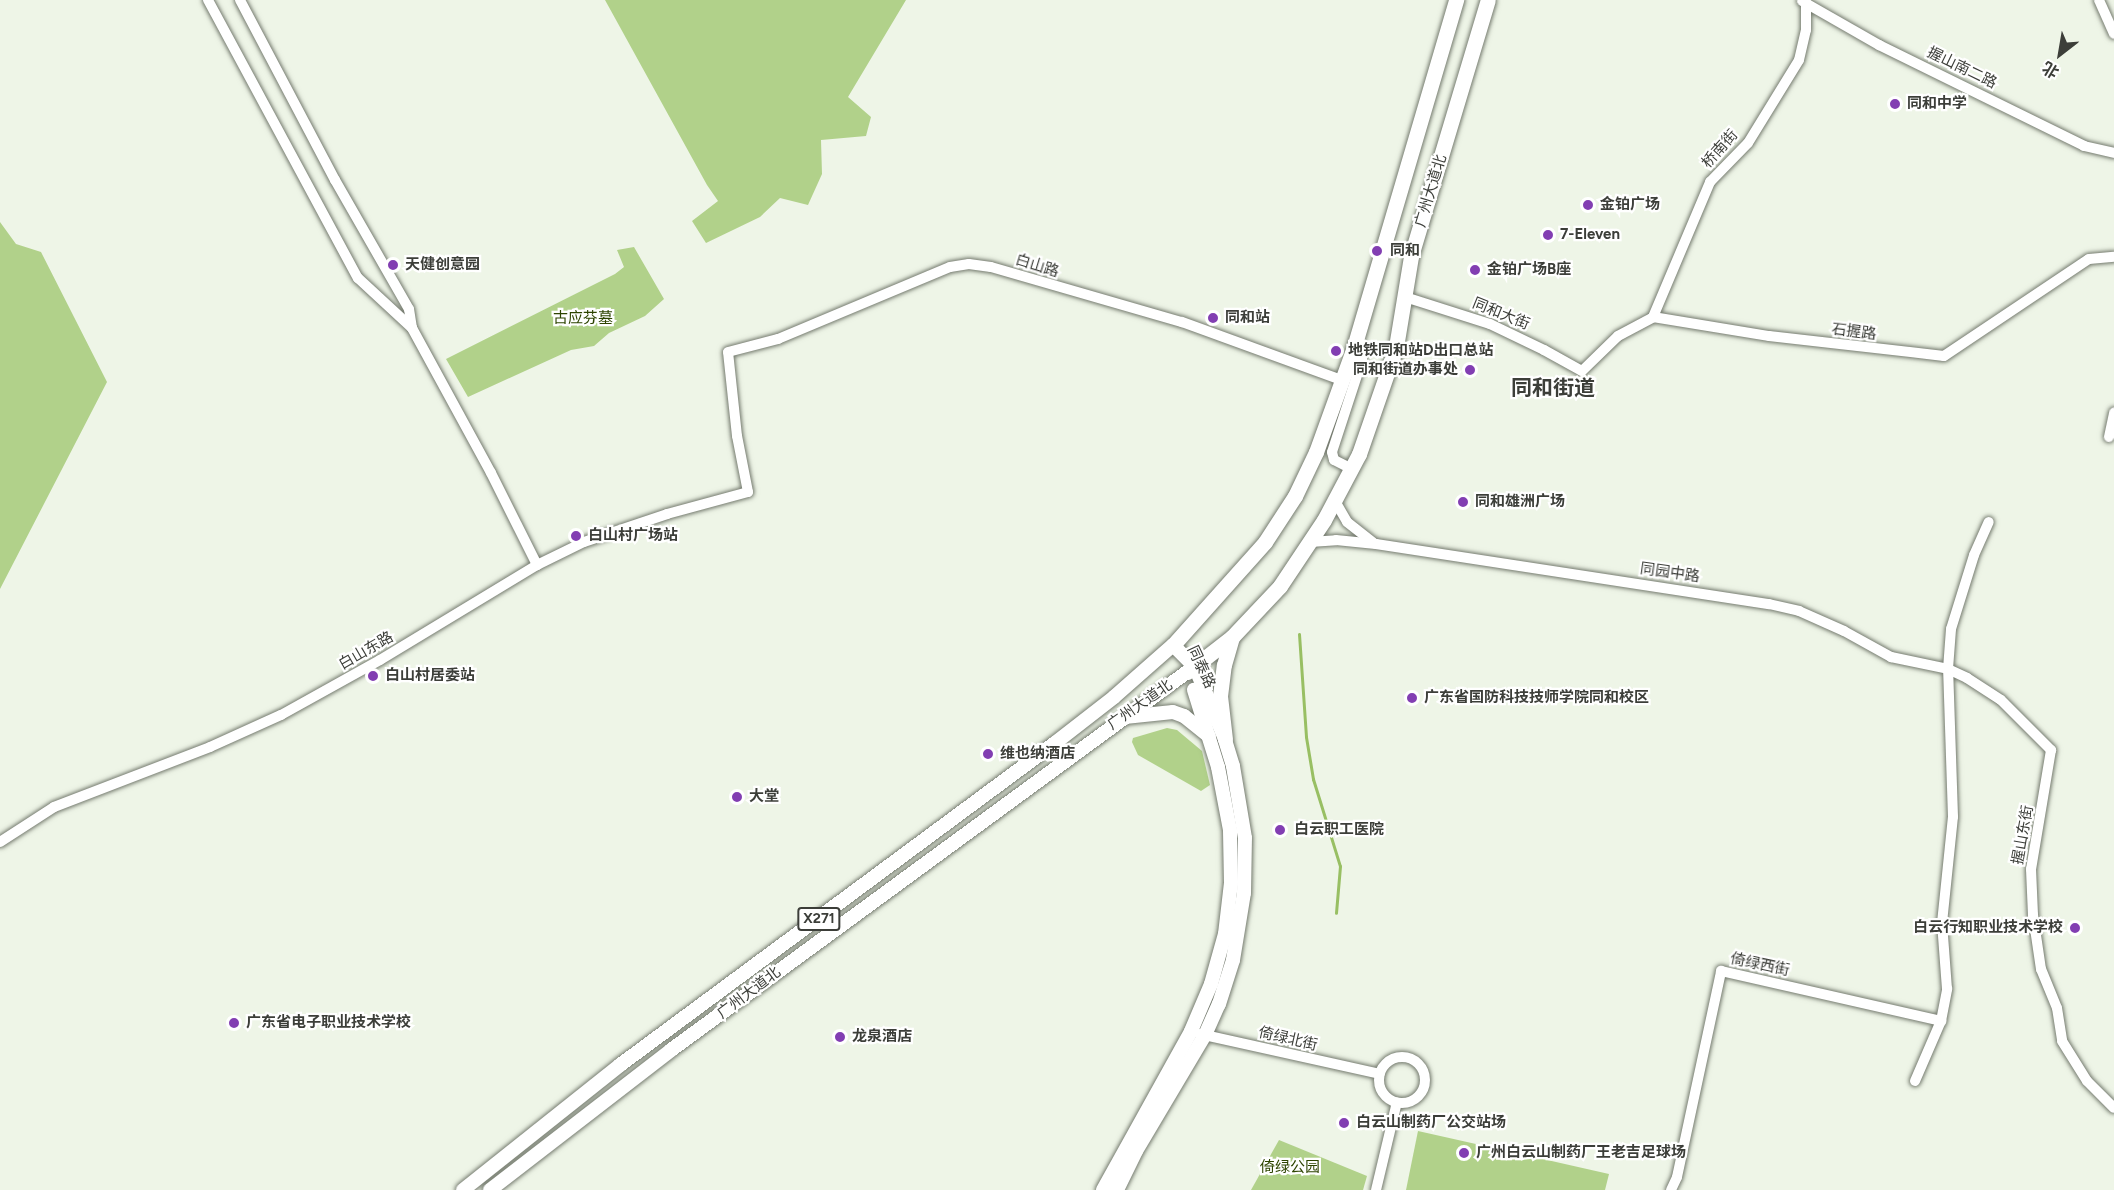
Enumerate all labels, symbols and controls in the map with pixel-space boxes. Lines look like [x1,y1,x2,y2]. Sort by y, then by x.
north arrow [2030,24,2090,84]
street label: 握山南二路 [1924,43,2000,93]
text: 北 [2039,58,2062,82]
place label: 同和中学 [1907,95,1967,113]
marker: 同和中学 [1888,97,1902,111]
street label: 桥南街 [1698,126,1742,172]
street label: 广州大道北 [1411,153,1451,229]
place label: 金铂广场 [1600,196,1660,214]
marker: 金铂广场 [1581,198,1595,212]
place label: 7-Eleven [1560,226,1620,244]
marker: 7-Eleven [1541,228,1555,242]
marker: 同和 [1368,242,1386,260]
place label: 同和 [1390,242,1420,260]
street label: 白山路 [1013,251,1061,281]
place label: 天健创意园 [405,256,480,274]
marker: 天健创意园 [386,258,400,272]
place label: 金铂广场B座 [1487,261,1571,279]
marker: 金铂广场B座 [1468,263,1482,277]
street label: 同和大街 [1470,294,1532,334]
place label: 同和站 [1225,309,1270,327]
park label: 古应芬墓 [553,310,613,328]
marker: 同和站 [1206,311,1220,325]
street label: 石握路 [1831,320,1877,344]
place label: 地铁同和站D出口总站 [1348,342,1493,360]
marker: 地铁同和站D出口总站 [1329,344,1343,358]
place label: 同和街道办事处 [1353,361,1458,379]
marker: 同和街道办事处 [1463,363,1477,377]
district label: 同和街道 [1511,375,1595,401]
place label: 同和雄洲广场 [1475,493,1565,511]
marker: 同和雄洲广场 [1456,495,1470,509]
place label: 白山村广场站 [588,527,678,545]
marker: 白山村广场站 [569,529,583,543]
street label: 同园中路 [1639,560,1701,586]
street label: 白山东路 [336,628,396,674]
street label: 同泰路 [1183,643,1219,691]
place label: 白山村居委站 [385,667,475,685]
marker: 白山村居委站 [366,669,380,683]
street label: 广州大道北 [1104,676,1176,734]
place label: 广东省国防科技技师学院同和校区 [1424,689,1649,707]
marker: 广东省国防科技技师学院同和校区 [1405,691,1419,705]
place label: 维也纳酒店 [1000,745,1075,763]
marker: 维也纳酒店 [981,747,995,761]
place label: 大堂 [749,788,779,806]
marker: 大堂 [730,790,744,804]
street label: 握山东街 [2009,804,2037,866]
marker: 白云职工医院 [1271,821,1289,839]
place label: 白云职工医院 [1294,821,1384,839]
road number: X271 [796,908,842,930]
place label: 白云行知职业技术学校 [1913,919,2063,937]
marker: 白云行知职业技术学校 [2068,921,2082,935]
street label: 倚绿西街 [1729,950,1791,980]
street label: 广州大道北 [714,963,784,1023]
place label: 广东省电子职业技术学校 [246,1014,411,1032]
marker: 广东省电子职业技术学校 [227,1016,241,1030]
street label: 倚绿北街 [1257,1023,1319,1055]
place label: 龙泉酒店 [852,1028,912,1046]
marker: 龙泉酒店 [833,1030,847,1044]
place label: 白云山制药厂公交站场 [1356,1114,1506,1132]
marker: 白云山制药厂公交站场 [1337,1116,1351,1130]
place label: 广州白云山制药厂王老吉足球场 [1476,1144,1686,1162]
marker: 广州白云山制药厂王老吉足球场 [1457,1146,1471,1160]
park label: 倚绿公园 [1260,1159,1320,1177]

